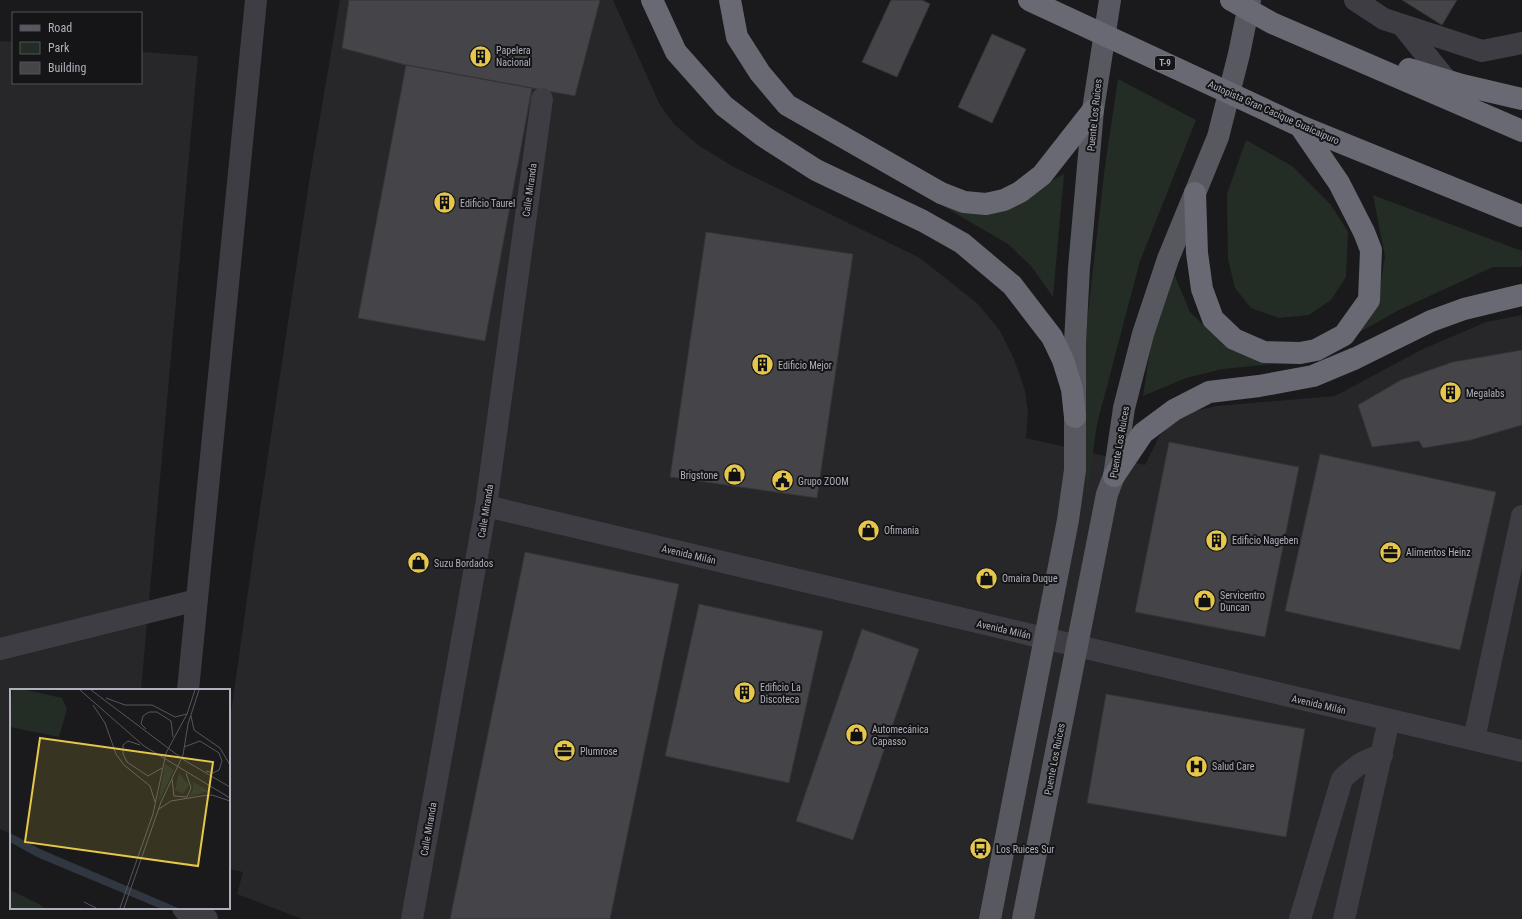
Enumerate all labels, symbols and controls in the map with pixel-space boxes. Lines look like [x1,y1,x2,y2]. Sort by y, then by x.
legend [12,12,142,84]
text: Road [48,21,72,35]
text: Park [48,41,70,55]
building icon: Papelera Nacional [467,43,493,69]
place label: Papelera Nacional [496,45,531,68]
road number: T-9 [1155,56,1175,70]
text: Building [48,61,86,75]
street label: Puente Los Ruices [1085,78,1104,152]
street label: Autopista Gran Cacique Guaicaipuro [1207,78,1341,146]
street label: Calle Miranda [520,162,539,218]
building icon: Edificio Taurel [432,190,458,216]
place label: Edificio Taurel [460,198,515,209]
building icon: Edificio Mejor [749,352,775,378]
place label: Edificio Mejor [778,360,832,371]
building icon: Megalabs [1438,380,1464,406]
place label: Megalabs [1466,388,1505,399]
street label: Puente Los Ruices [1108,405,1131,479]
shop icon: Brigstone [721,462,747,488]
public building icon: Grupo ZOOM [770,468,796,494]
place label: Brigstone [680,470,718,481]
place label: Grupo ZOOM [798,476,849,487]
street label: Calle Miranda [476,483,495,539]
shop icon: Ofimania [855,517,881,543]
place label: Ofimania [884,525,919,536]
building icon: Edificio Nageben [1204,527,1230,553]
place label: Edificio Nageben [1232,535,1298,546]
office icon: Alimentos Heinz [1377,539,1403,565]
street label: Avenida Milán [661,543,717,566]
place label: Alimentos Heinz [1406,547,1471,558]
shop icon: Suzu Bordados [405,550,431,576]
place label: Suzu Bordados [434,558,494,569]
shop icon: Omaira Duque [974,565,1000,591]
place label: Omaira Duque [1002,573,1058,584]
shop icon: Servicentro Duncan [1192,588,1218,614]
place label: Servicentro Duncan [1220,590,1265,613]
street label: Avenida Milán [976,618,1032,641]
building icon: Edificio La Discoteca [731,680,757,706]
place label: Edificio La Discoteca [760,682,801,705]
inset map [10,689,230,909]
street label: Avenida Milán [1291,693,1347,716]
shop icon: Automecánica Capasso [844,722,870,748]
street label: Puente Los Ruices [1042,722,1067,796]
place label: Automecánica Capasso [872,724,929,747]
office icon: Plumrose [551,738,577,764]
place label: Plumrose [580,746,618,757]
hospital icon: Salud Care [1183,753,1209,779]
place label: Salud Care [1212,761,1255,772]
street label: Calle Miranda [418,801,439,857]
bus stop icon: Los Ruices Sur [967,836,993,862]
place label: Los Ruices Sur [996,844,1054,855]

